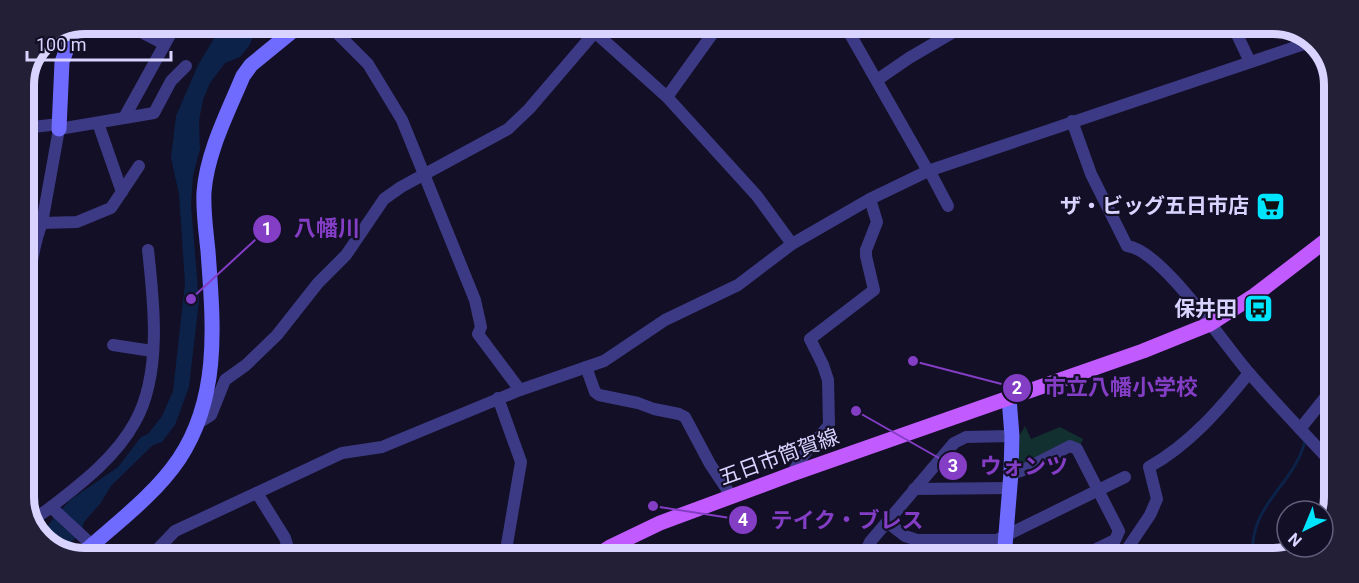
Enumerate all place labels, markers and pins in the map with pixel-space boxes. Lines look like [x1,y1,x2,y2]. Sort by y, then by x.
supermarket icon: ザ・ビッグ五日市店 [1254,190,1286,222]
place label: ザ・ビッグ五日市店 [1060,194,1249,218]
callout: 八幡川 [252,209,372,249]
bus stop icon: 保井田 [1242,293,1274,325]
place label: 保井田 [1174,297,1237,321]
callout: 市立八幡小学校 [1002,368,1210,408]
callout: ウォンツ [938,446,1080,486]
callout: テイク・ブレス [728,500,936,540]

